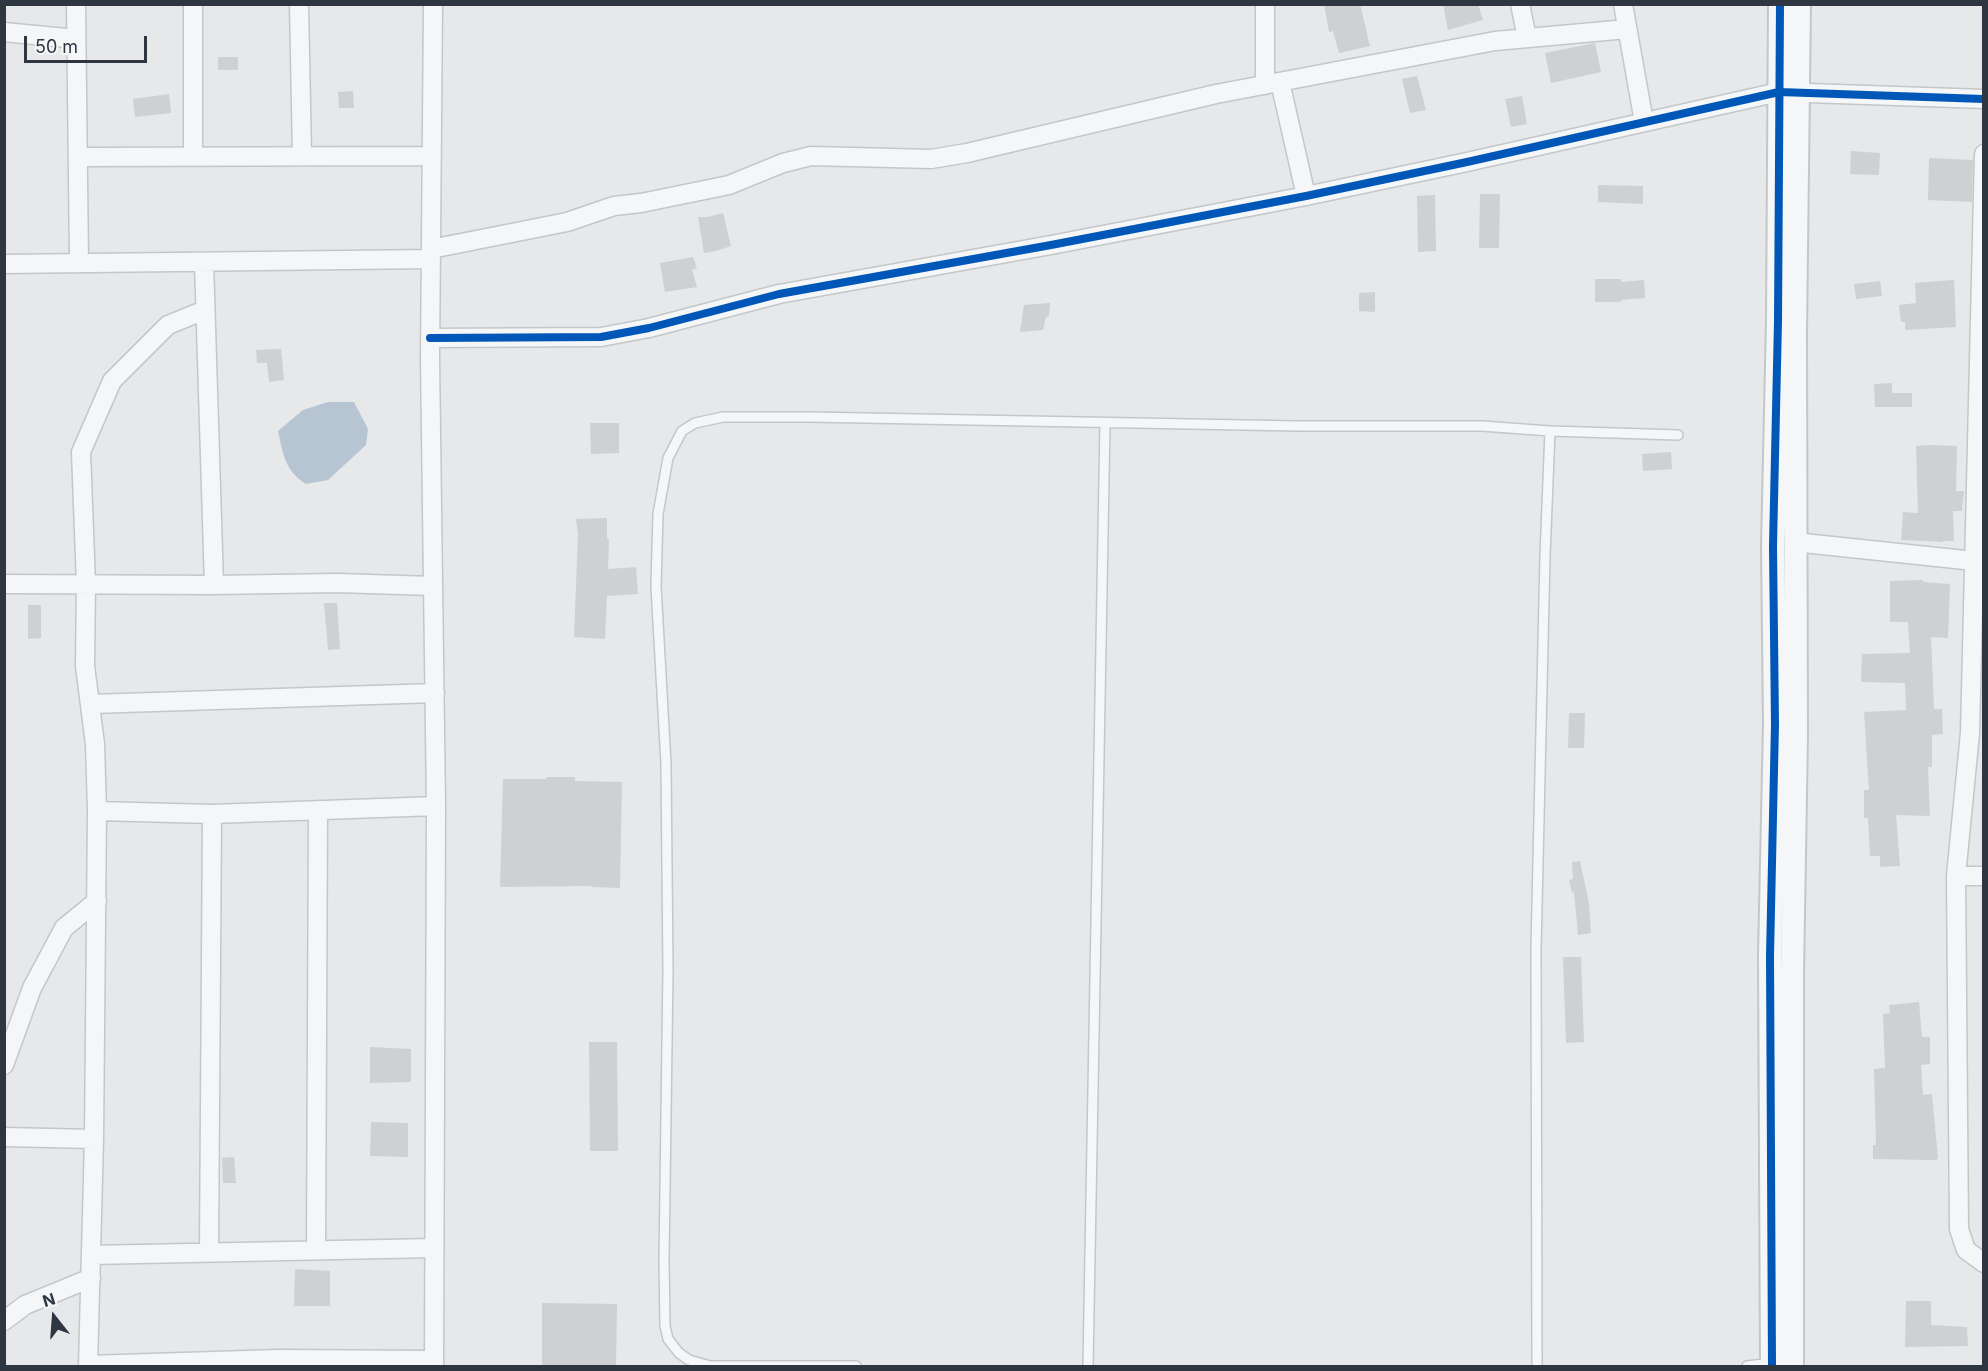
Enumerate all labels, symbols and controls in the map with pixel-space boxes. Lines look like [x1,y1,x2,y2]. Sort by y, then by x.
scale bar [27,24,150,62]
text: 50 m [35,36,78,57]
north arrow [24,1287,84,1347]
text: N [40,1288,57,1311]

